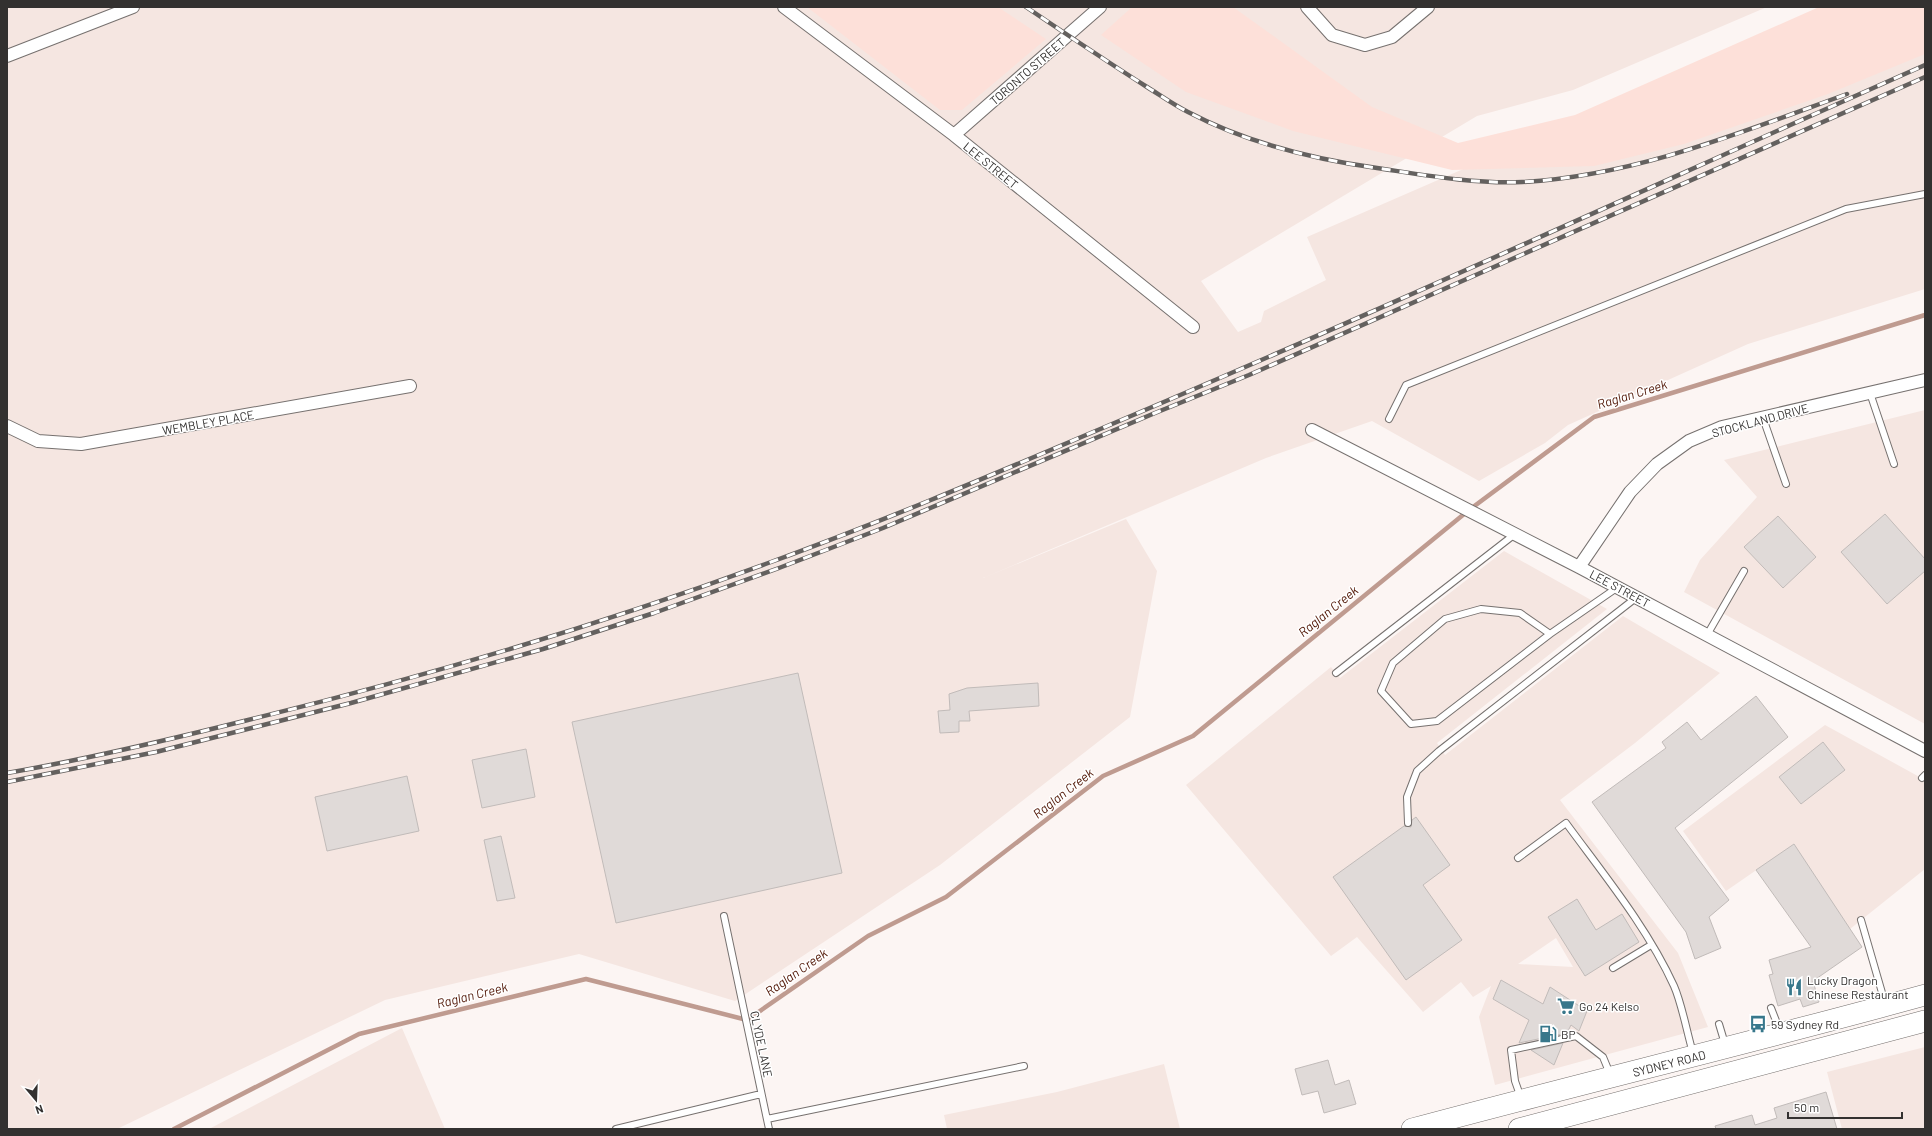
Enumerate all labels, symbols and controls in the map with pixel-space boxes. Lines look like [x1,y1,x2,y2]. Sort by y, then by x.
street label: TORONTO STREET [987,34,1068,107]
street label: LEE STREET [961,139,1021,191]
water label: Raglan Creek [1595,376,1670,412]
street label: STOCKLAND DRIVE [1710,400,1810,440]
street label: WEMBLEY PLACE [161,407,255,437]
street label: LEE STREET [1588,566,1653,610]
water label: Raglan Creek [1295,582,1362,640]
water label: Raglan Creek [1030,764,1097,822]
water label: Raglan Creek [762,944,831,999]
place label: Lucky Dragon Chinese Restaurant [1807,973,1909,1001]
restaurant icon: Lucky Dragon Chinese Restaurant [1784,977,1804,997]
water label: Raglan Creek [435,978,510,1012]
supermarket icon: Go 24 Kelso [1556,996,1576,1016]
place label: Go 24 Kelso [1579,999,1639,1013]
street label: CLYDE LANE [748,1010,776,1078]
bus stop icon: 59 Sydney Rd [1748,1014,1768,1034]
place label: 59 Sydney Rd [1771,1017,1839,1031]
fuel station icon: BP [1538,1024,1558,1044]
place label: BP [1561,1027,1576,1041]
street label: SYDNEY ROAD [1631,1047,1707,1079]
north arrow [16,1080,56,1120]
scale bar [1788,1094,1902,1120]
text: 50 m [1794,1100,1819,1114]
text: N [34,1103,45,1117]

